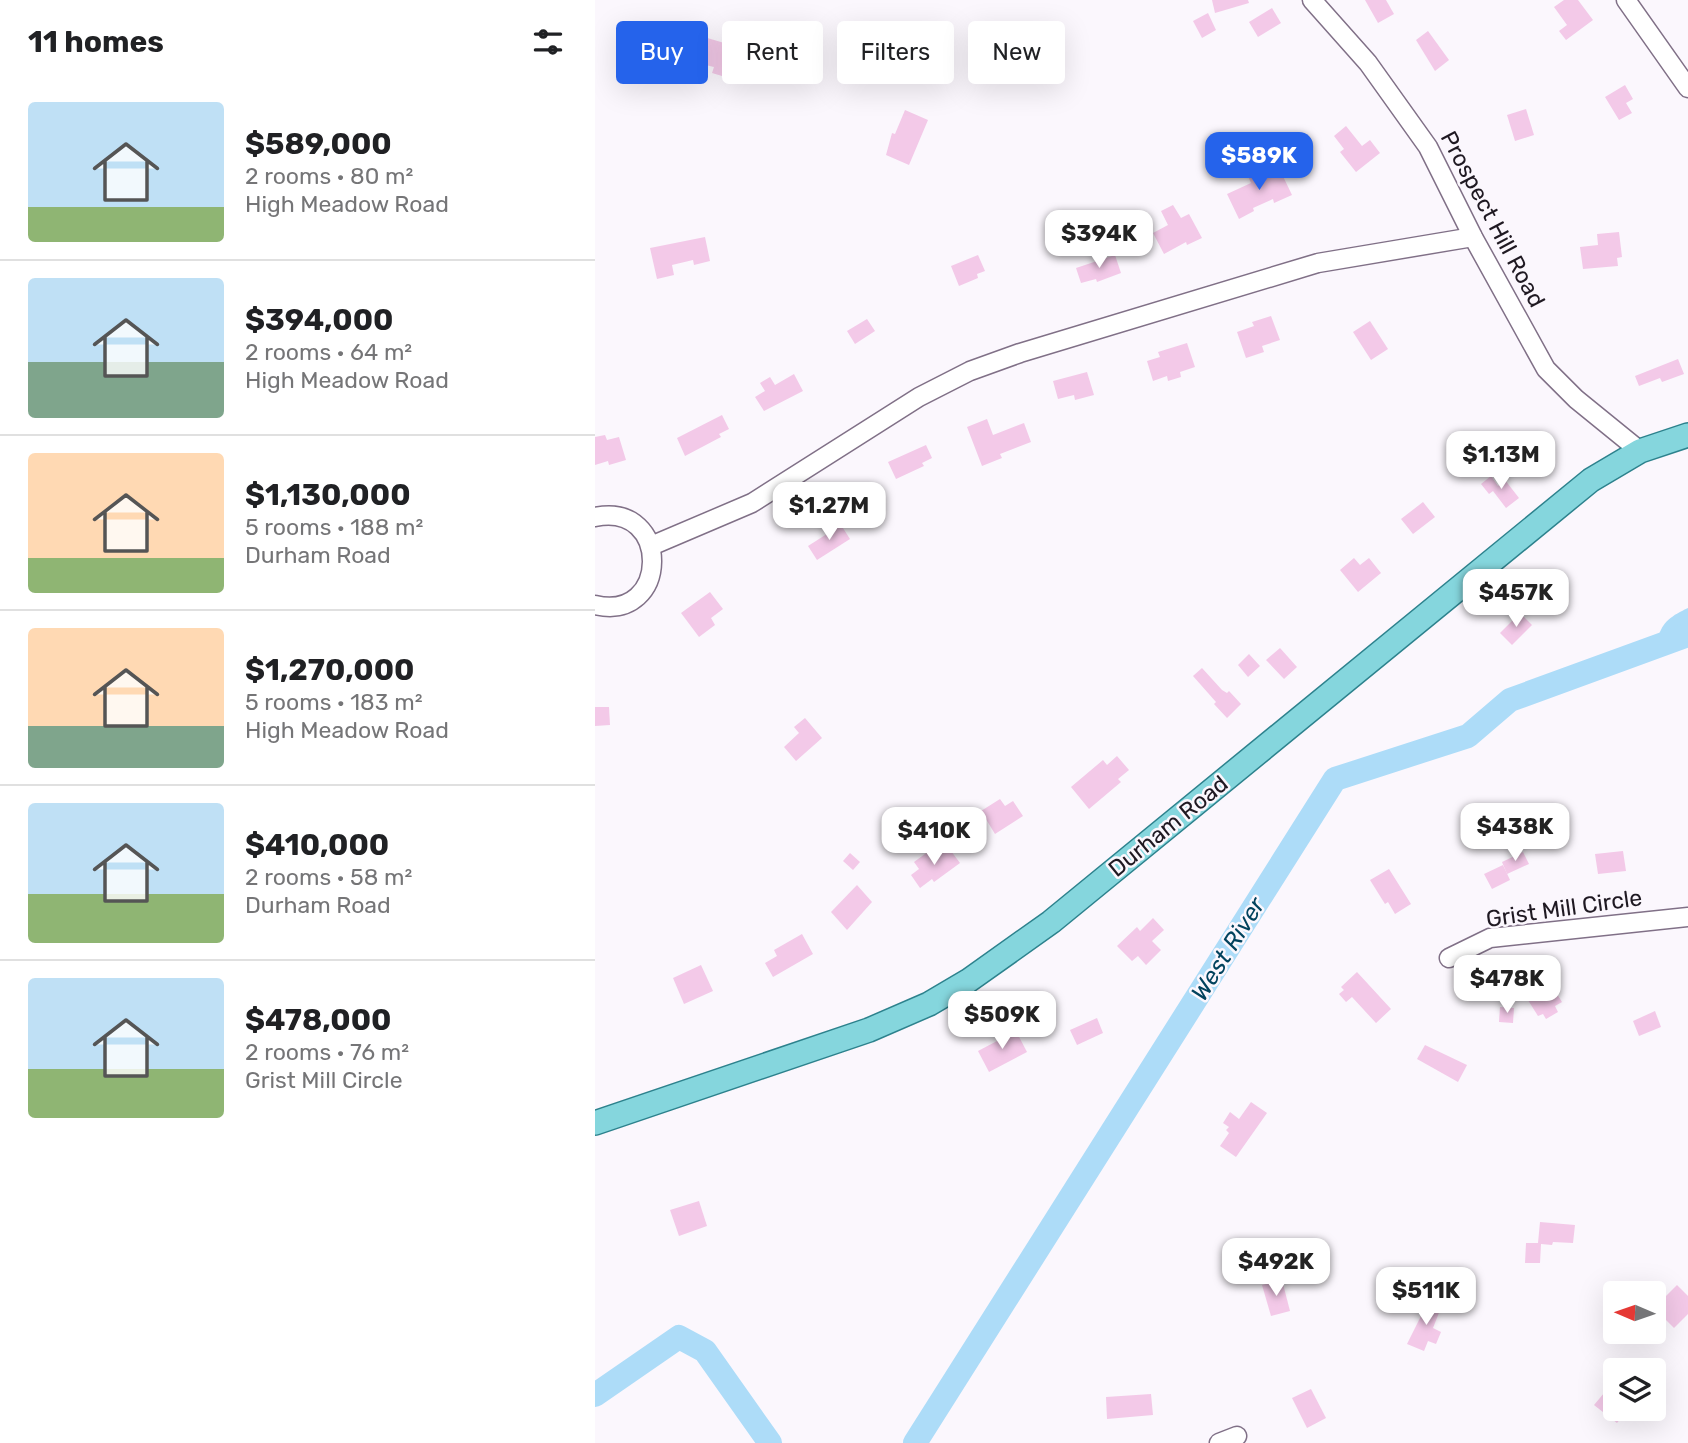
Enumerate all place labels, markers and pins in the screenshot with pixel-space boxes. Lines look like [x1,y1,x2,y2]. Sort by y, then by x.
pin: $589K [1210,132,1308,192]
pin: $394K [1050,210,1148,270]
pin: $1.13M [1444,432,1558,491]
pin: $1.27M [772,482,886,542]
pin: $457K [1467,570,1565,629]
pin: $438K [1466,804,1564,863]
pin: $410K [885,808,983,867]
pin: $478K [1458,956,1556,1015]
pin: $509K [953,992,1051,1051]
pin: $492K [1227,1238,1325,1298]
pin: $511K [1377,1268,1475,1327]

